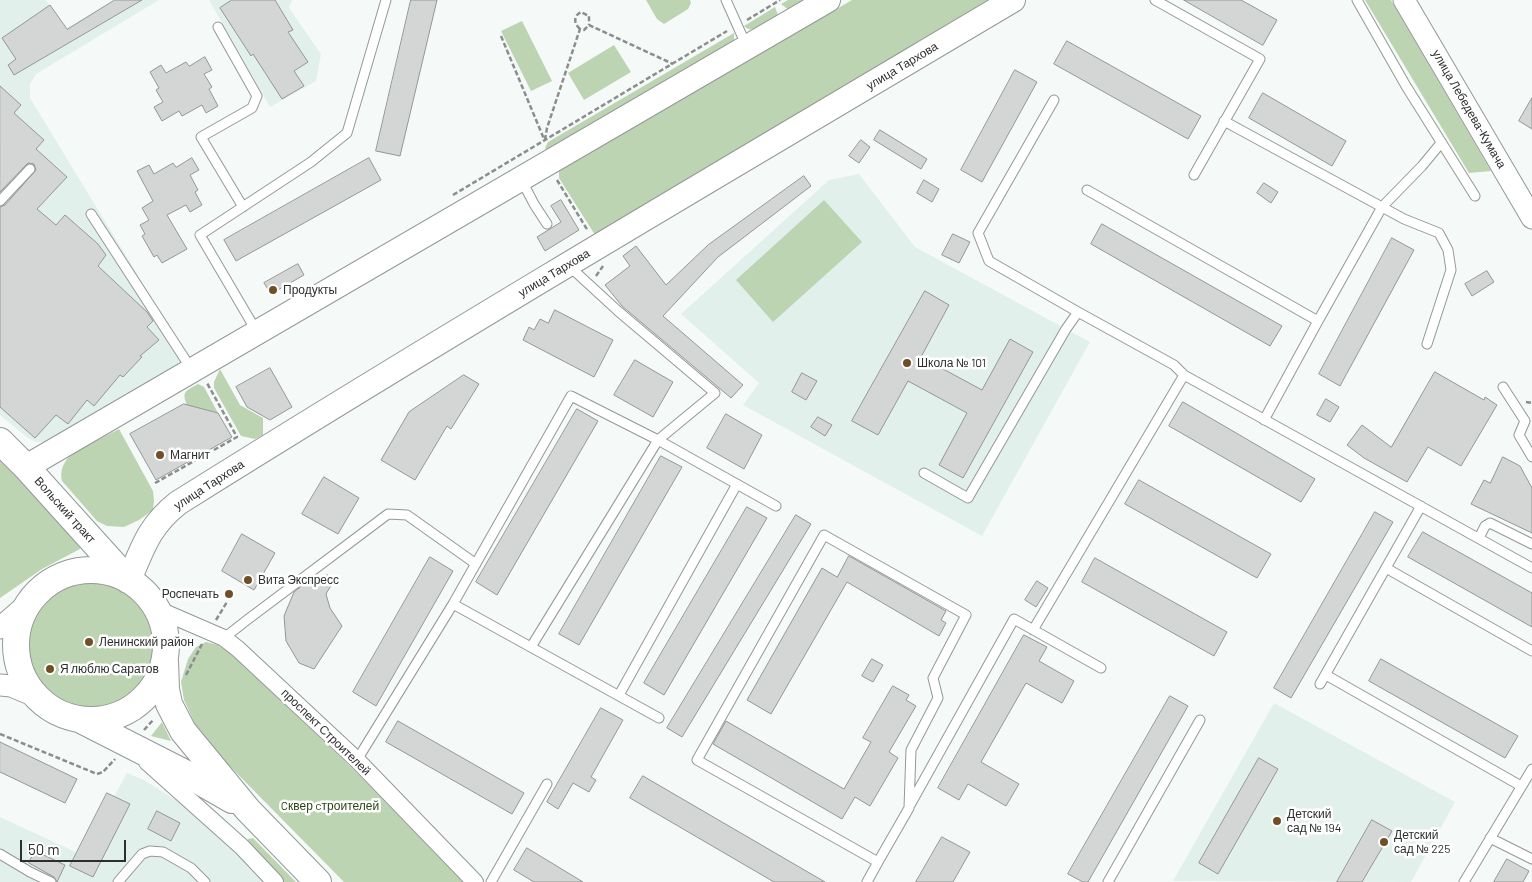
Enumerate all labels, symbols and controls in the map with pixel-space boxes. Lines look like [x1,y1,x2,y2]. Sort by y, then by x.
street label: улица Тархова [864,39,940,93]
street label: улица Лебедева-Кумача [1429,47,1509,171]
street label: улица Тархова [516,246,592,300]
place label: Продукты [283,283,337,297]
marker: Продукты [267,284,279,296]
place label: Школа № 101 [917,356,986,370]
marker: Школа № 101 [901,357,913,369]
place label: Магнит [170,448,210,462]
marker: Магнит [154,449,166,461]
street label: улица Тархова [171,457,247,513]
street label: Вольский тракт [31,474,99,546]
place label: Вита Экспресс [258,573,339,587]
marker: Вита Экспресс [242,574,254,586]
place label: Роспечать [162,587,219,601]
marker: Роспечать [223,588,235,600]
place label: Ленинский район [99,635,194,649]
marker: Ленинский район [83,636,95,648]
place label: Я люблю Саратов [60,662,159,676]
marker: Я люблю Саратов [44,663,56,675]
street label: проспект Строителей [278,686,374,778]
park label: Cквер cтроителей [281,799,379,813]
place label: Детский сад № 194 [1287,807,1341,835]
marker: Детский сад № 194 [1271,815,1283,827]
place label: Детский сад № 225 [1394,828,1450,856]
scale bar [22,830,129,862]
marker: Детский сад № 225 [1378,836,1390,848]
text: 50 m [28,840,60,858]

